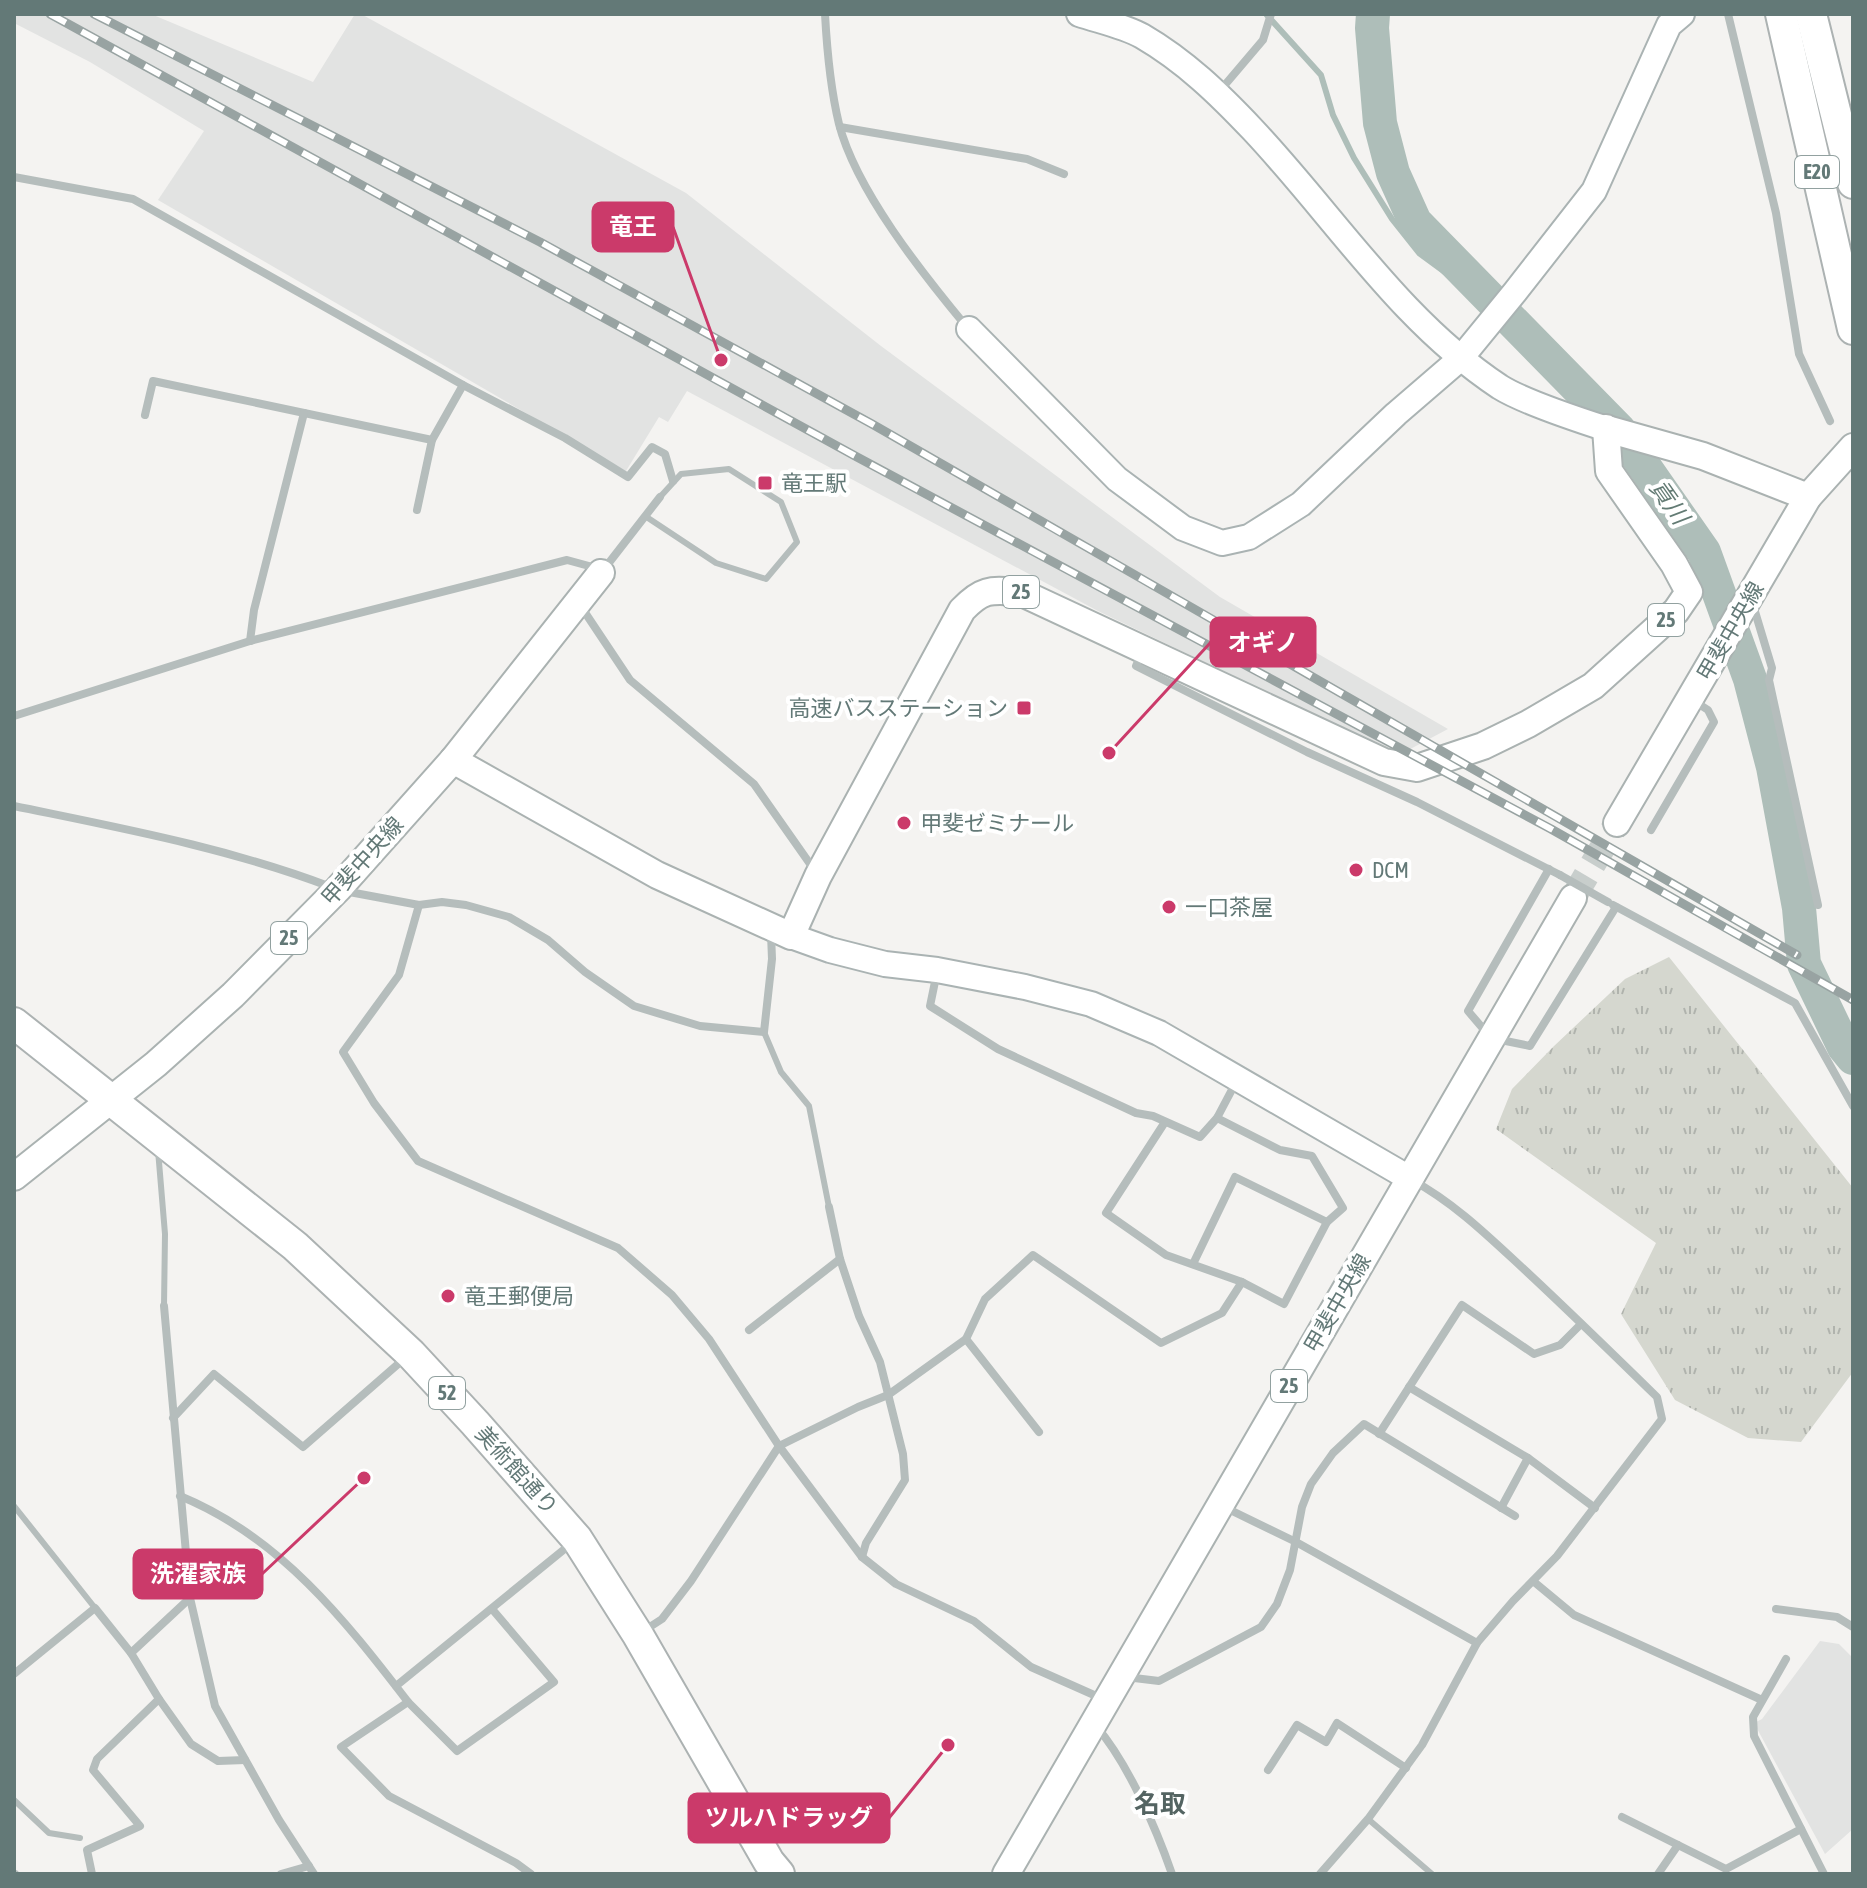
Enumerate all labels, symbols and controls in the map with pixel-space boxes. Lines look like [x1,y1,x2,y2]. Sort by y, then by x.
road number: E20 [1795,156,1839,188]
callout: 竜王 [593,203,673,251]
text: 竜王 [609,213,657,240]
place label: 竜王駅 [781,470,847,496]
marker: 竜王駅 [756,474,774,492]
water label: 貢川 [1645,474,1696,532]
road number: 25 [1003,576,1039,608]
street label: 甲斐中央線 [1691,577,1769,685]
road number: 25 [1648,604,1684,636]
callout: オギノ [1211,618,1315,666]
text: オギノ [1227,629,1299,656]
place label: 高速バスステーション [788,695,1008,721]
marker: 高速バスステーション [1015,699,1033,717]
place label: 甲斐ゼミナール [920,810,1074,836]
street label: 甲斐中央線 [316,811,408,911]
marker: 甲斐ゼミナール [895,814,913,832]
place label: DCM [1372,857,1409,883]
marker: DCM [1347,861,1365,879]
place label: 一口茶屋 [1185,894,1273,920]
marker: 一口茶屋 [1160,898,1178,916]
road number: 25 [271,922,307,954]
street label: 甲斐中央線 [1298,1249,1376,1357]
place label: 竜王郵便局 [464,1283,574,1309]
marker: 竜王郵便局 [439,1287,457,1305]
road number: 25 [1271,1370,1307,1402]
road number: 52 [429,1377,465,1409]
street label: 美術館通り [471,1420,563,1520]
callout: 洗濯家族 [134,1550,262,1598]
text: 洗濯家族 [150,1560,246,1587]
district label: 名取 [1134,1789,1186,1819]
callout: ツルハドラッグ [689,1794,889,1842]
text: ツルハドラッグ [705,1804,873,1831]

